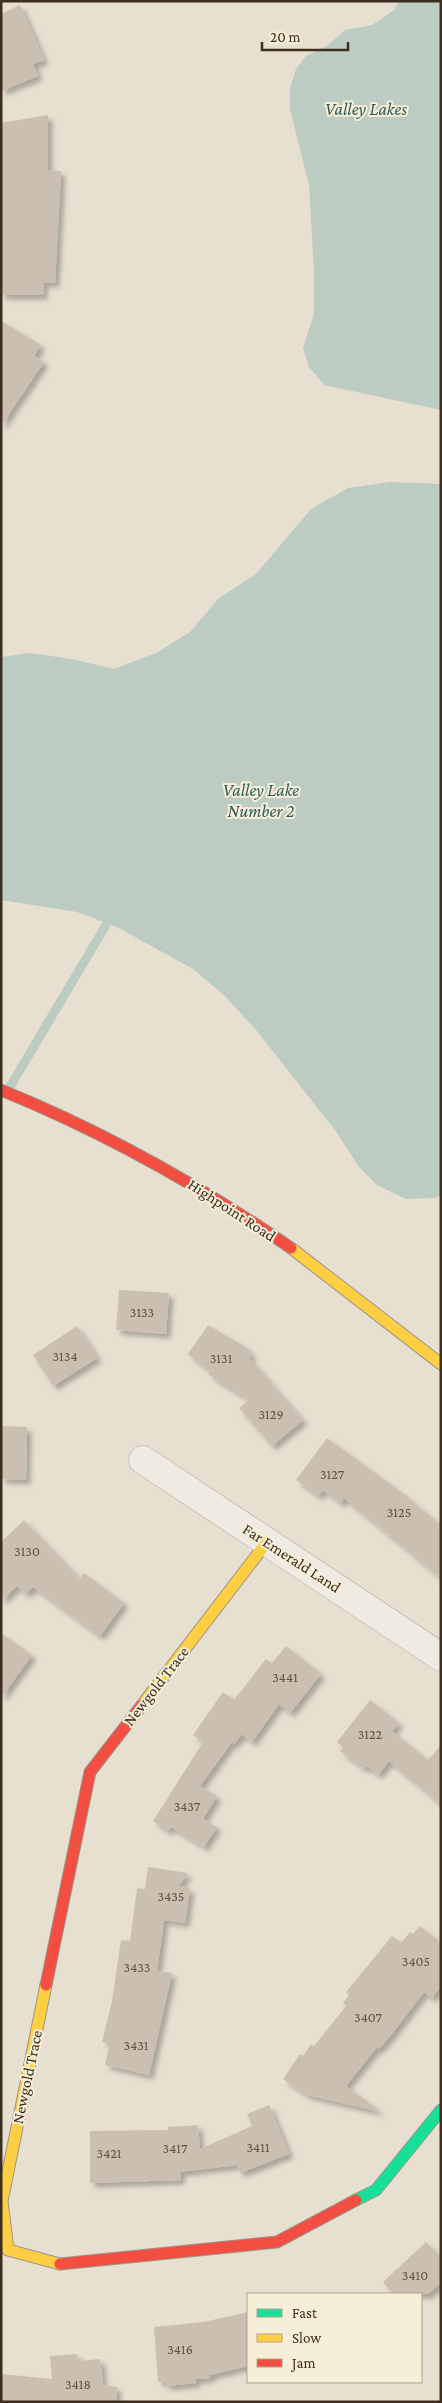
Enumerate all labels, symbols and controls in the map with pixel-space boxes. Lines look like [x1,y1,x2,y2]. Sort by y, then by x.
scale bar [262,20,348,52]
text: 20 m [270,29,301,45]
water label: Valley Lakes [325,99,407,119]
water label: Valley Lake Number 2 [223,780,299,821]
street label: Highpoint Road [185,1175,279,1246]
house number: 3133 [130,1304,154,1320]
house number: 3134 [52,1348,78,1364]
house number: 3131 [210,1350,233,1366]
house number: 3129 [258,1406,284,1422]
house number: 3127 [320,1466,345,1482]
house number: 3125 [387,1504,411,1520]
street label: Far Emerald Land [240,1520,345,1596]
house number: 3130 [14,1543,40,1559]
street label: Newgold Trace [120,1643,193,1729]
house number: 3441 [272,1669,298,1685]
house number: 3122 [358,1726,383,1742]
house number: 3437 [174,1798,201,1814]
house number: 3435 [158,1888,184,1904]
house number: 3405 [402,1953,430,1969]
house number: 3433 [124,1959,150,1975]
house number: 3407 [354,2009,382,2025]
street label: Newgold Trace [9,2029,46,2126]
house number: 3431 [124,2037,149,2053]
house number: 3411 [246,2139,270,2155]
house number: 3417 [163,2140,188,2156]
house number: 3421 [97,2145,122,2161]
house number: 3410 [402,2267,428,2283]
legend [247,2293,422,2383]
text: Fast [292,2305,318,2321]
text: Slow [292,2330,322,2346]
house number: 3416 [167,2341,193,2357]
text: Jam [290,2355,315,2372]
house number: 3418 [65,2376,91,2392]

